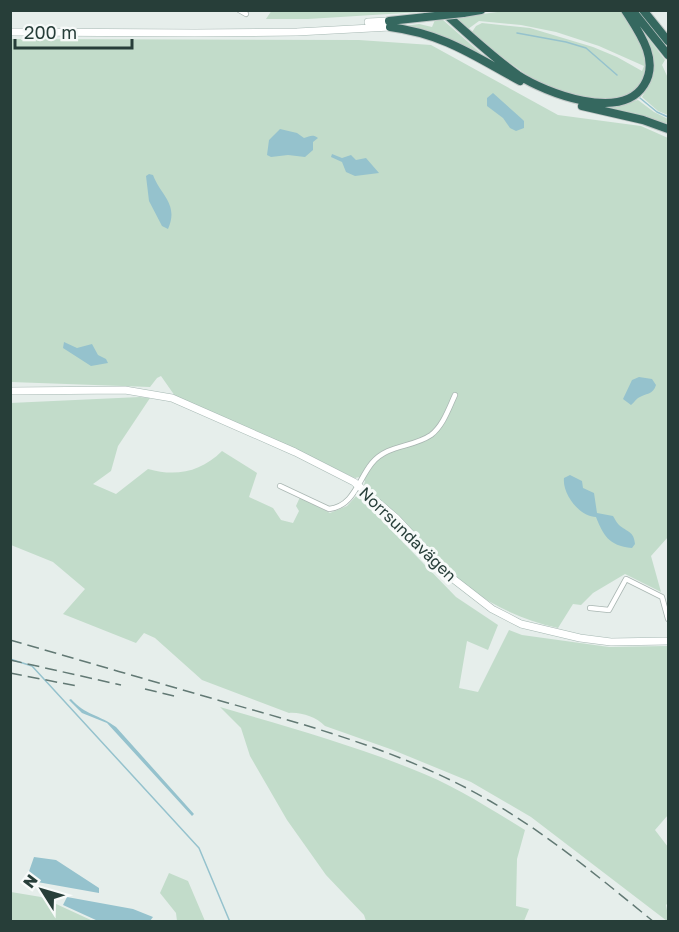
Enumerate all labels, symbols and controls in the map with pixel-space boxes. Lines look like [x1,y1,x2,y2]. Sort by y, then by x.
scale bar [15,12,132,50]
text: 200 m [24,21,77,43]
street label: Norrsundavägen [355,483,461,585]
north arrow [12,860,72,920]
text: N [18,870,42,892]

